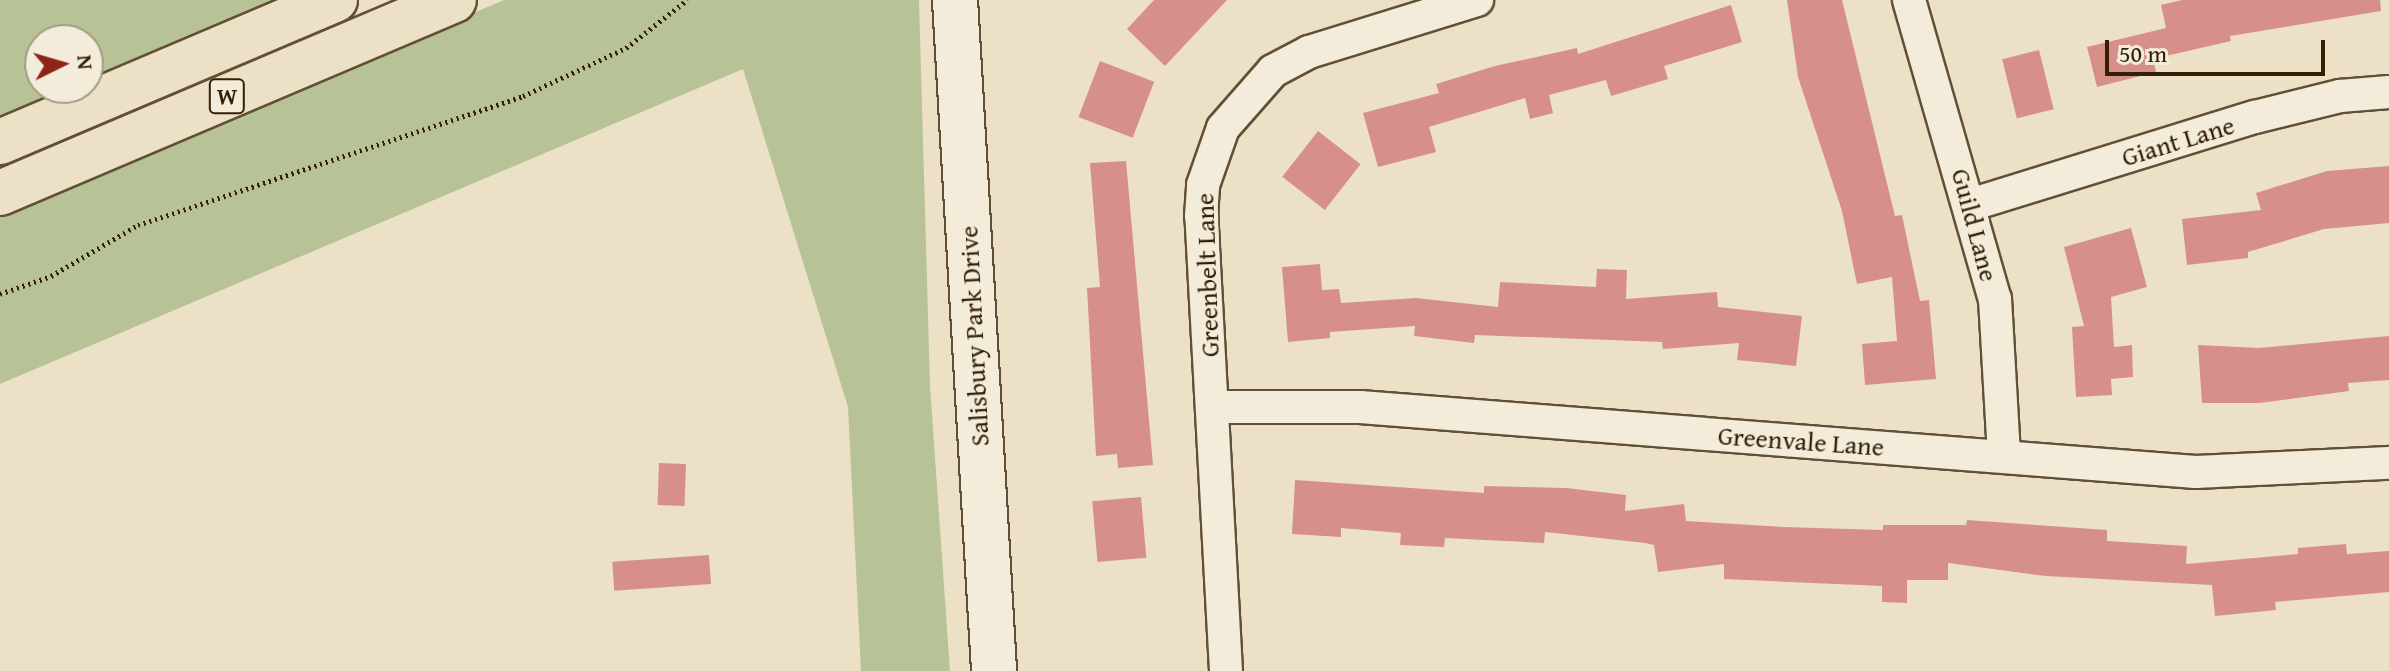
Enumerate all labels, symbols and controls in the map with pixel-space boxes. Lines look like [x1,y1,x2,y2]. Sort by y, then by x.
north arrow [24,24,104,104]
scale bar [2109,24,2329,74]
text: 50 m [2119,36,2167,71]
text: N [69,53,102,71]
road number: W [207,76,247,116]
street label: Giant Lane [2118,109,2238,173]
street label: Guild Lane [1945,165,2005,285]
street label: Greenbelt Lane [1189,192,1225,358]
street label: Salisbury Park Drive [953,225,995,447]
street label: Greenvale Lane [1717,420,1885,462]

